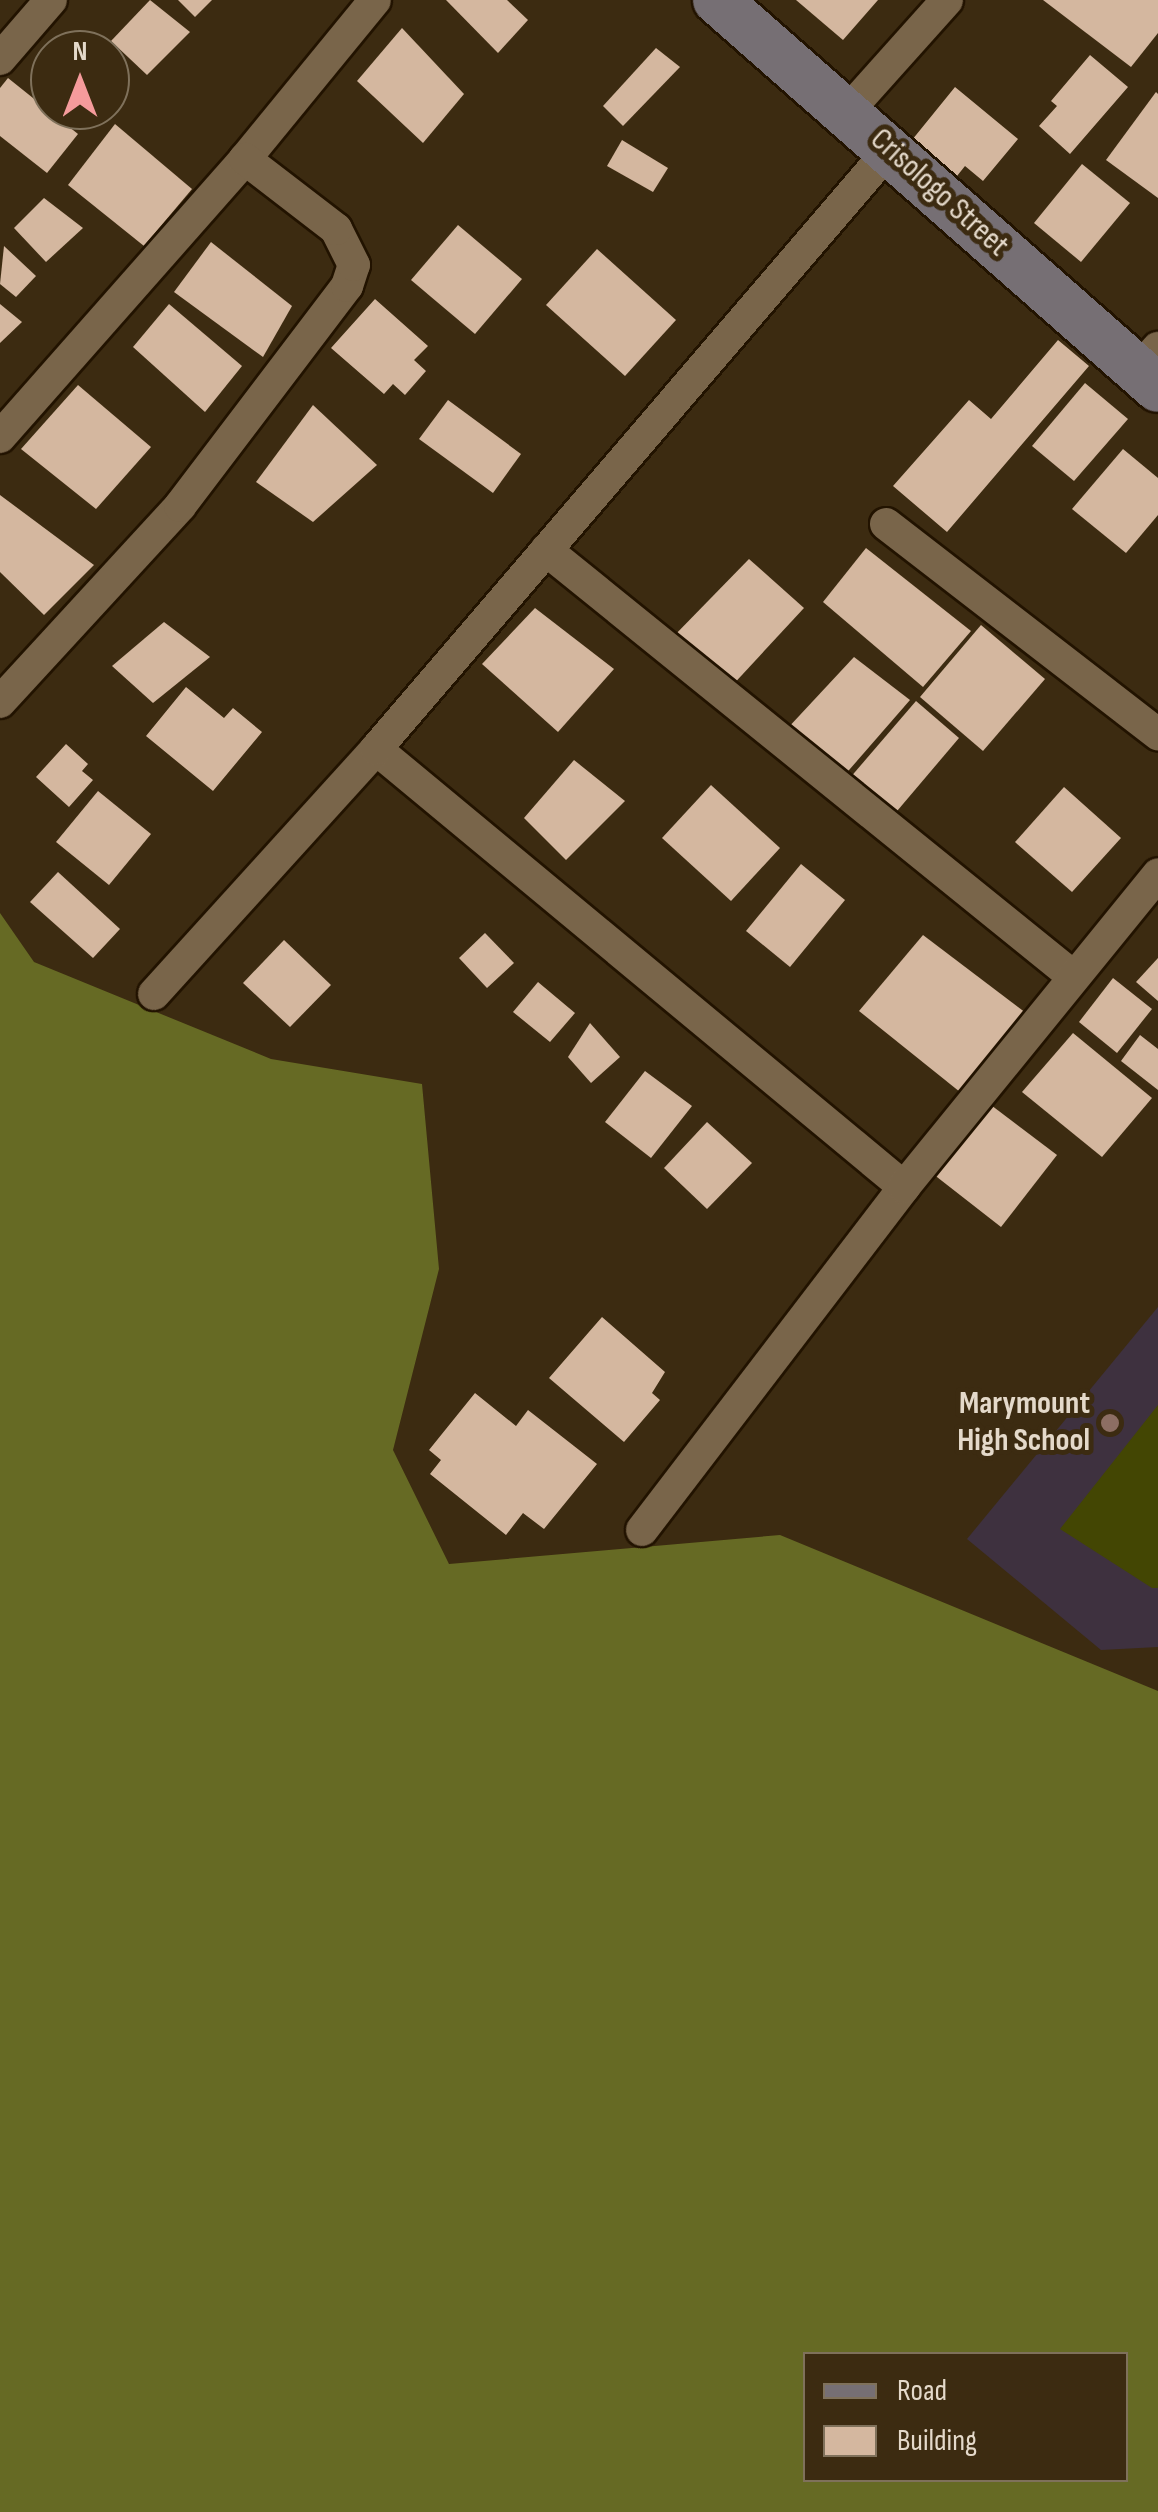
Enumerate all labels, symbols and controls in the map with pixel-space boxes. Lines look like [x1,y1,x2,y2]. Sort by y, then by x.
north arrow [30,30,130,130]
text: N [73,35,87,68]
street label: Crisologo Street [862,121,1016,265]
place label: Marymount High School [957,1386,1090,1461]
marker: Marymount High School [1099,1412,1121,1434]
legend [803,2352,1128,2482]
text: Road [897,2373,947,2409]
text: Building [897,2423,977,2459]

